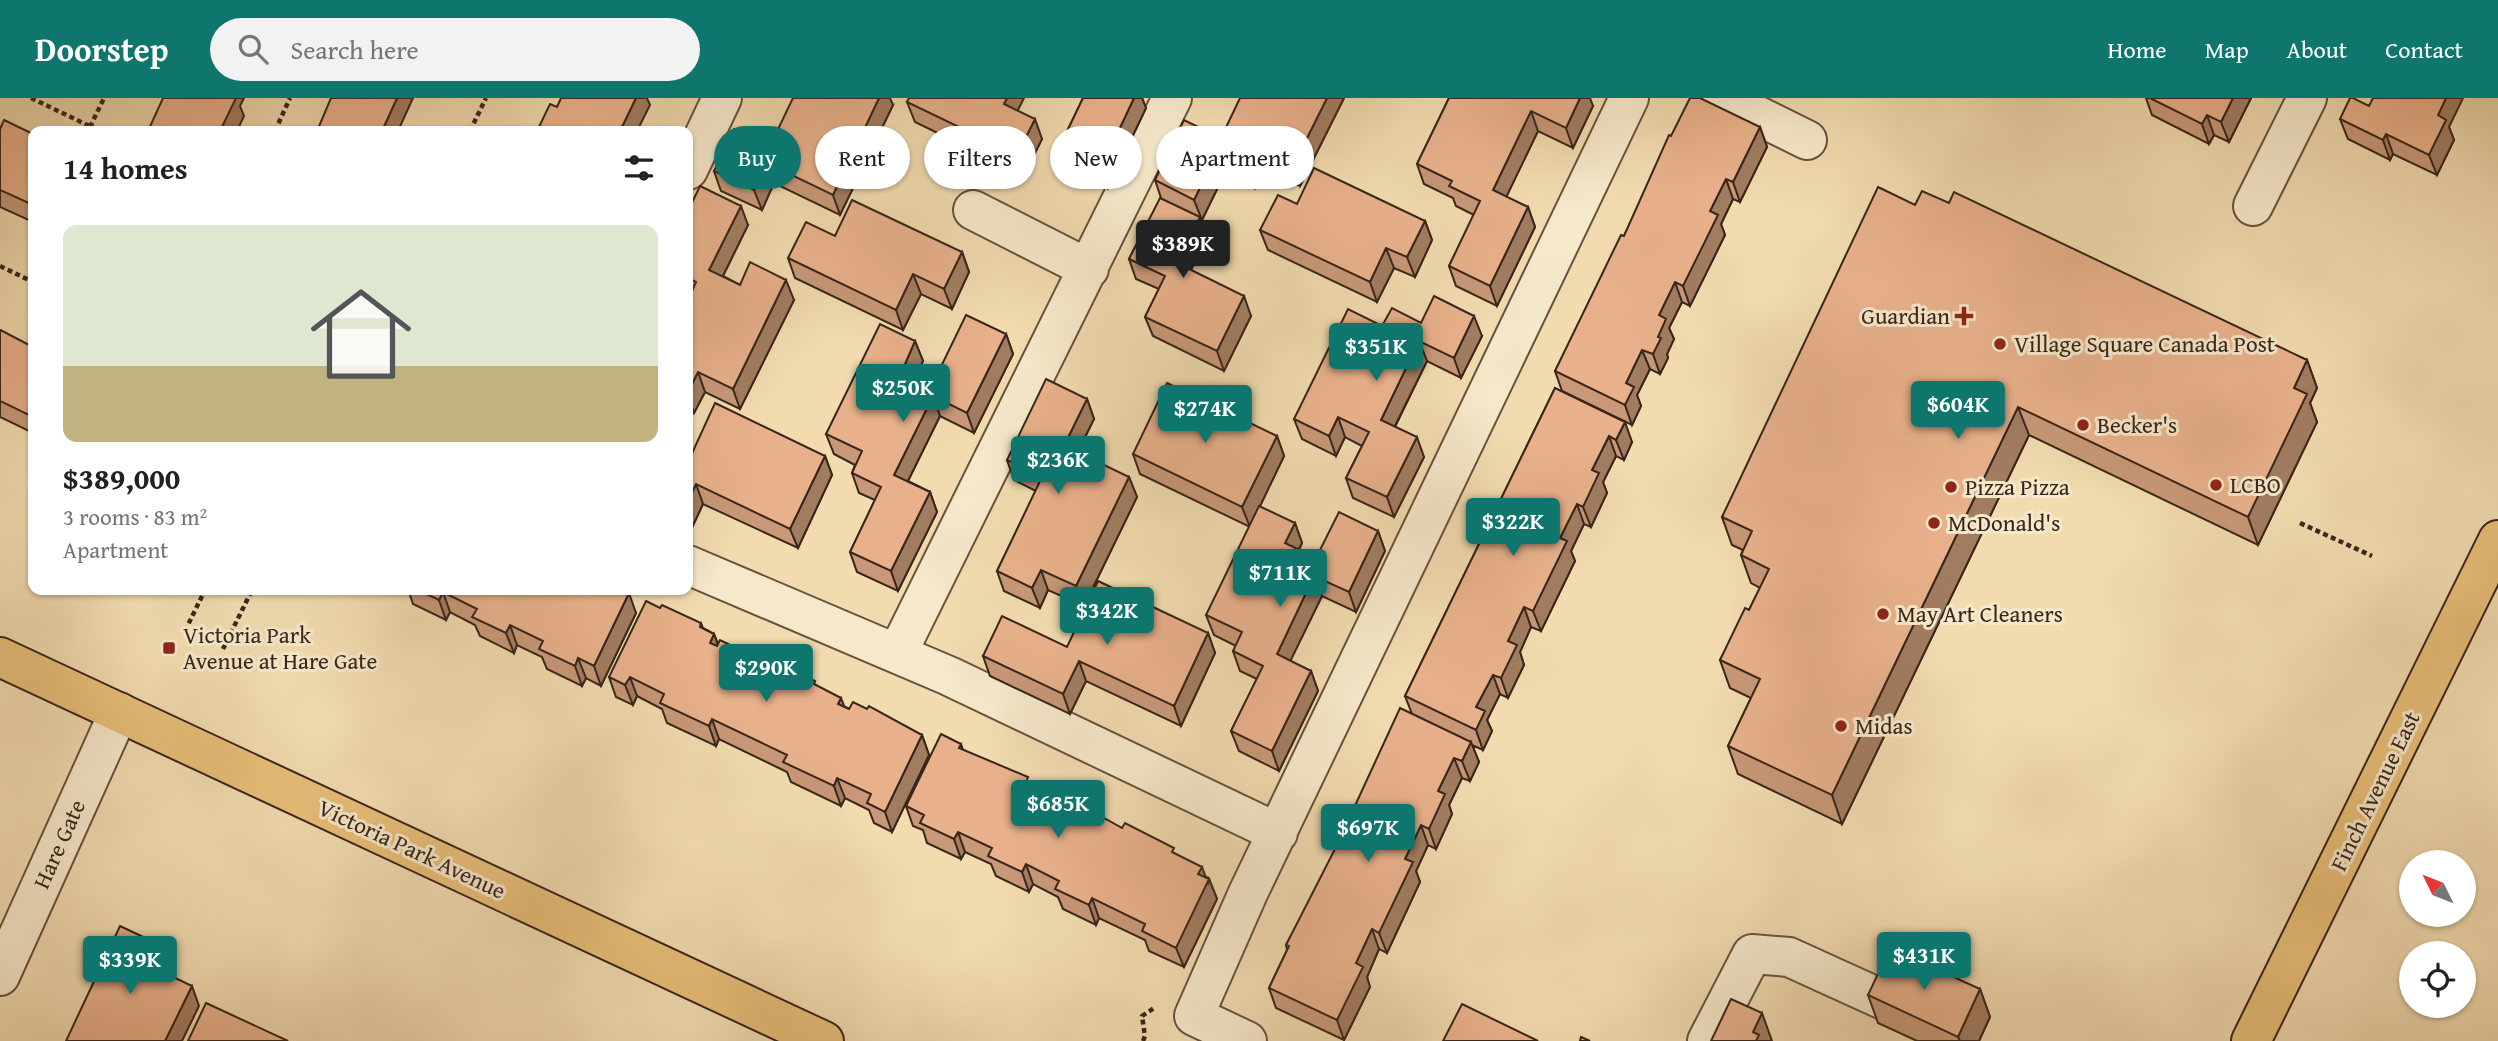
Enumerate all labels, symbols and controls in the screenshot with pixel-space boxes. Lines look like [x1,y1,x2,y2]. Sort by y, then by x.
search box [210,18,700,81]
text: Doorstep [35,25,168,73]
icon: search [234,30,272,68]
text: Search here [290,30,419,69]
text: Home [2108,32,2167,67]
text: Map [2205,32,2249,67]
text: About [2287,32,2347,67]
text: Contact [2385,32,2463,67]
chip: Buy [714,126,801,189]
chip: Rent [815,126,910,189]
chip: Filters [924,126,1036,189]
chip: New [1050,126,1142,189]
chip: Apartment [1156,126,1314,189]
text: 14 homes [63,146,188,190]
icon: filters [620,149,658,187]
pin: $389K [1134,220,1232,280]
text: $389K [1152,226,1214,259]
icon: home [298,271,424,397]
place label: Guardian [1861,299,1950,332]
marker: Guardian [1956,308,1972,324]
pin: $351K [1327,324,1425,383]
place label: Village Square Canada Post [2014,327,2275,360]
text: $351K [1345,329,1407,362]
marker: Village Square Canada Post [1992,336,2008,352]
pin: $250K [854,364,952,424]
text: $250K [872,370,934,403]
pin: $604K [1909,382,2007,441]
pin: $274K [1156,386,1254,445]
text: $604K [1927,387,1989,420]
text: $274K [1174,391,1236,424]
place label: Becker's [2097,408,2177,441]
marker: Becker's [2075,417,2091,433]
pin: $236K [1009,436,1107,496]
text: $236K [1027,442,1089,475]
text: $389,000 [63,456,180,500]
place label: LCBO [2230,468,2281,501]
place label: Pizza Pizza [1965,470,2070,503]
marker: LCBO [2208,477,2224,493]
marker: Pizza Pizza [1943,479,1959,495]
pin: $322K [1464,498,1562,558]
text: 3 rooms · 83 m² [63,500,207,533]
text: $322K [1482,504,1544,537]
place label: McDonald's [1948,506,2060,539]
marker: McDonald's [1926,515,1942,531]
text: Apartment [63,533,168,566]
pin: $711K [1231,550,1329,609]
text: $711K [1249,555,1311,588]
pin: $342K [1058,588,1156,647]
text: $342K [1076,593,1138,626]
place label: May Art Cleaners [1897,597,2063,630]
marker: May Art Cleaners [1875,606,1891,622]
place label: Victoria Park Avenue at Hare Gate [183,618,377,677]
marker: Victoria Park Avenue at Hare Gate [161,640,177,656]
pin: $290K [717,644,815,704]
text: $290K [735,650,797,683]
street label: Finch Avenue East [2322,705,2428,876]
place label: Midas [1855,709,1913,742]
marker: Midas [1833,718,1849,734]
pin: $685K [1009,780,1107,840]
text: $685K [1027,786,1089,819]
street label: Victoria Park Avenue [313,791,511,907]
street label: Hare Gate [24,794,93,894]
pin: $697K [1319,804,1417,864]
text: $697K [1337,810,1399,843]
north arrow [2399,850,2476,928]
map controls [2399,850,2476,1018]
pin: $431K [1875,932,1973,992]
pin: $339K [81,936,179,996]
text: $431K [1893,938,1955,971]
button: locate [2399,941,2476,1018]
text: $339K [99,942,161,975]

